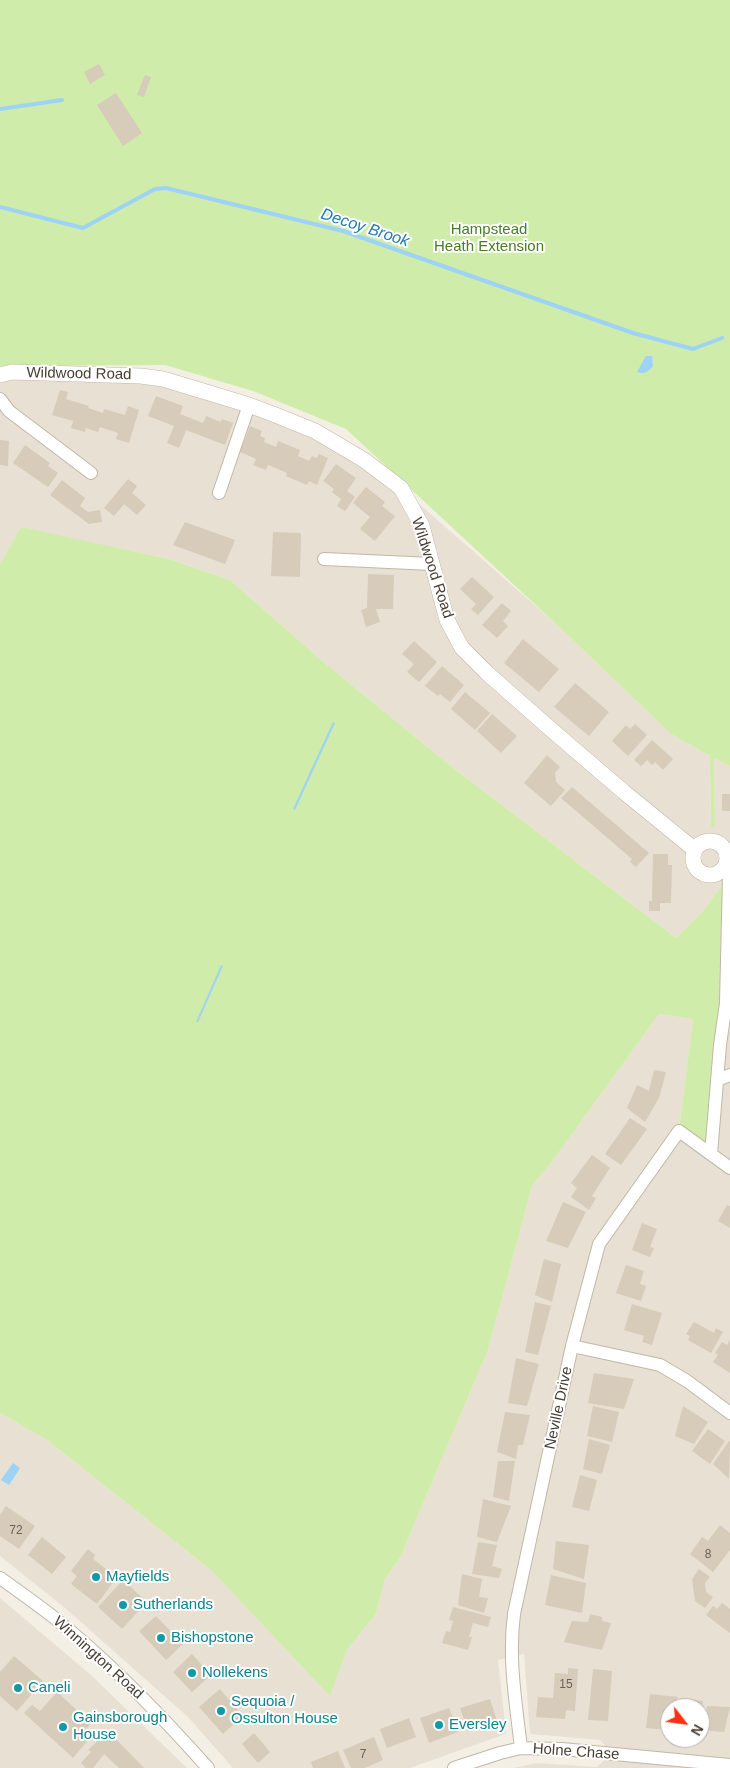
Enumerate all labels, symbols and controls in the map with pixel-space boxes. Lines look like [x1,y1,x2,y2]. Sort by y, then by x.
water label: Decoy Brook [318,205,412,251]
park label: Hampstead Heath Extension [434,221,544,256]
street label: Wildwood Road [26,364,132,384]
street label: Wildwood Road [407,515,457,621]
street label: Neville Drive [541,1365,577,1451]
house number: 72 [9,1524,23,1538]
house number: 8 [705,1548,711,1562]
place label: Mayfields [106,1568,169,1586]
marker: Mayfields [90,1571,102,1583]
place label: Sutherlands [133,1596,213,1614]
marker: Sutherlands [117,1599,129,1611]
street label: Winnington Road [49,1613,147,1703]
place label: Bishopstone [171,1629,254,1647]
marker: Bishopstone [155,1632,167,1644]
place label: Nollekens [202,1664,268,1682]
marker: Nollekens [186,1667,198,1679]
house number: 15 [559,1678,573,1692]
place label: Caneli [28,1679,71,1697]
marker: Caneli [12,1682,24,1694]
place label: Sequoia / Ossulton House [231,1693,338,1728]
north arrow [660,1698,710,1748]
marker: Sequoia / Ossulton House [215,1705,227,1717]
place label: Gainsborough House [73,1709,167,1744]
place label: Eversley [449,1716,507,1734]
marker: Eversley [433,1719,445,1731]
marker: Gainsborough House [57,1721,69,1733]
text: N [688,1722,707,1738]
street label: Holne Chase [532,1740,620,1764]
house number: 7 [360,1748,366,1762]

